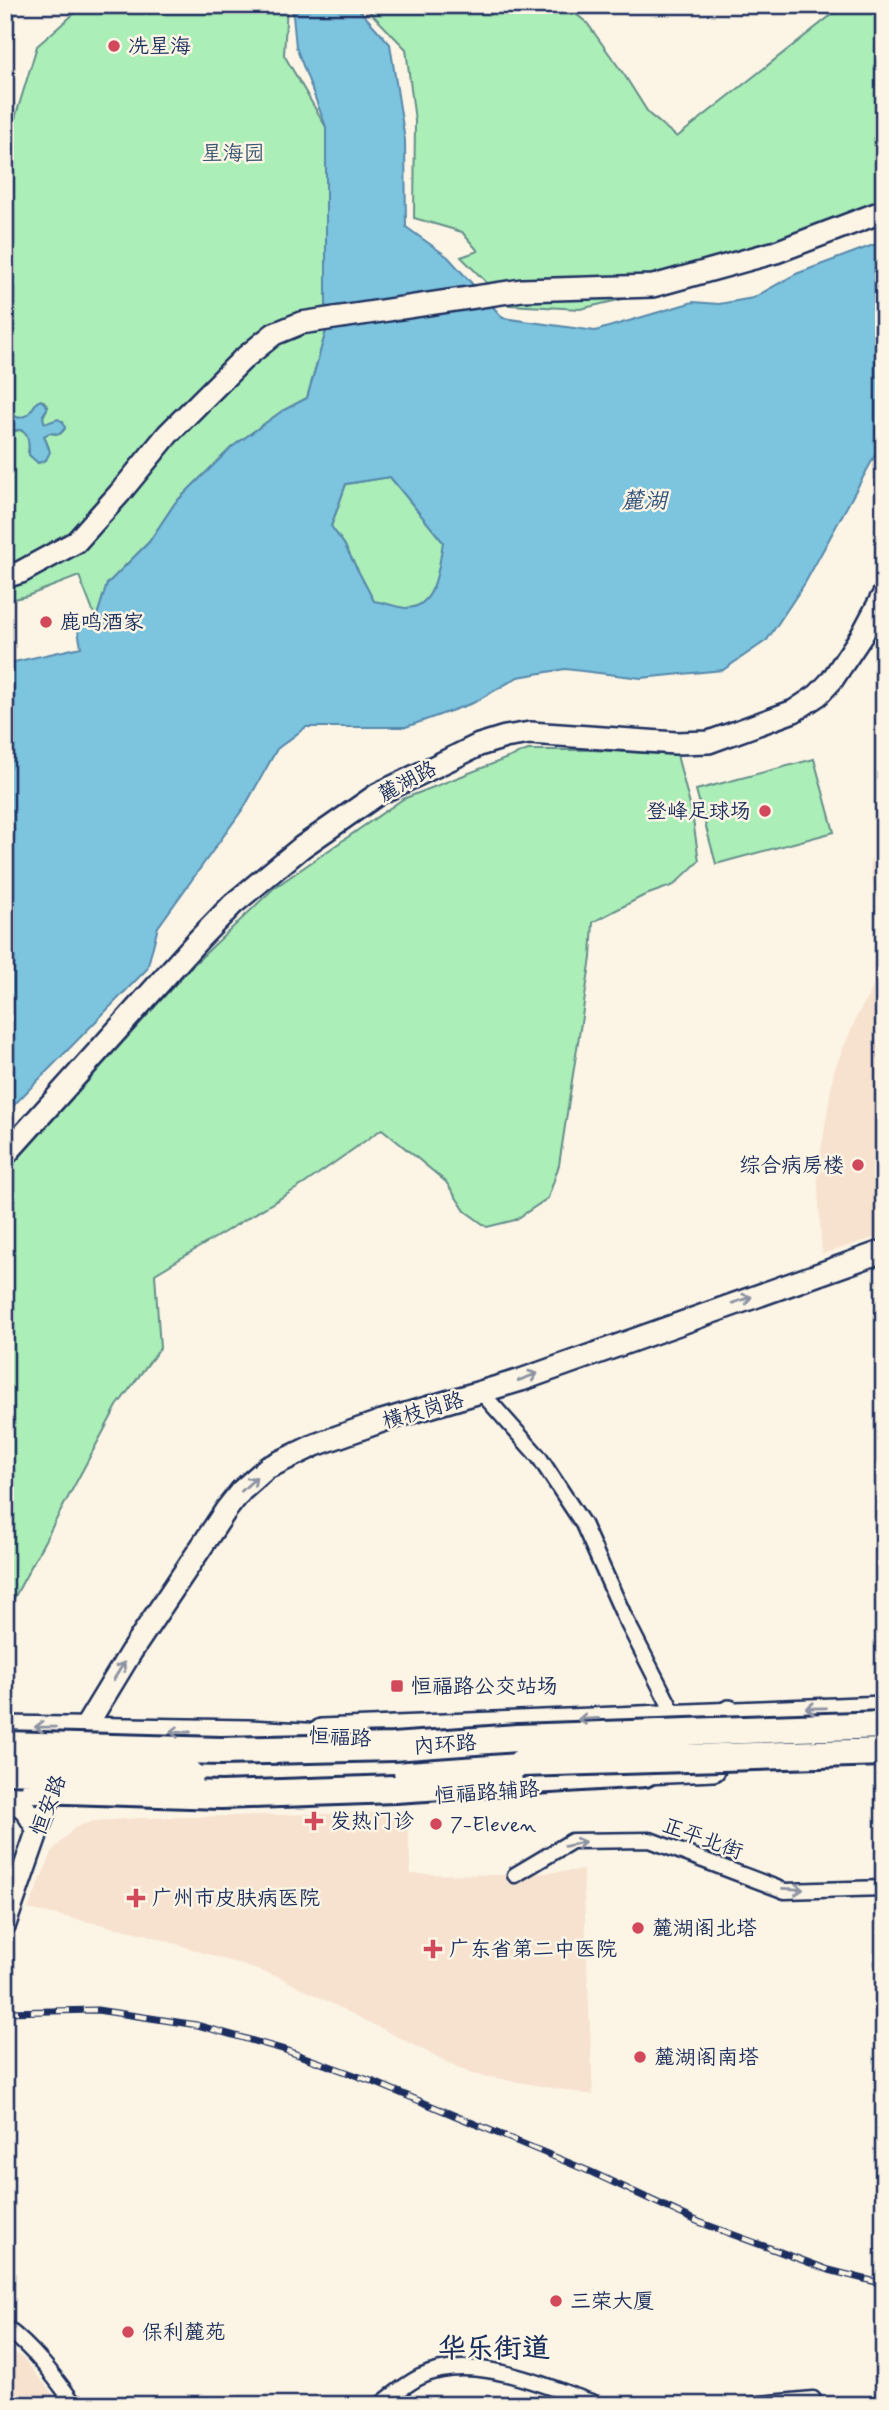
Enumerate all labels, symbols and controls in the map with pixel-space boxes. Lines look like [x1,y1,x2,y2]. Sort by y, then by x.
place label: 冼星海 [128,33,191,61]
marker: 冼星海 [106,38,122,54]
park label: 星海园 [202,140,265,168]
water label: 麓湖 [621,487,669,517]
place label: 鹿鸣酒家 [60,609,144,637]
marker: 鹿鸣酒家 [38,614,54,630]
street label: 麓湖路 [373,755,442,809]
place label: 登峰足球场 [646,798,751,826]
marker: 登峰足球场 [757,803,773,819]
place label: 综合病房楼 [739,1152,844,1180]
marker: 综合病房楼 [850,1157,866,1173]
one-way arrow [731,1293,753,1305]
one-way arrow [516,1370,538,1382]
street label: 横枝岗路 [379,1386,468,1436]
one-way arrow [240,1476,258,1492]
one-way arrow [113,1661,127,1681]
place label: 恒福路公交站场 [411,1673,558,1701]
marker: 恒福路公交站场 [389,1678,405,1694]
one-way arrow [804,1702,827,1715]
one-way arrow [577,1712,600,1725]
one-way arrow [33,1720,56,1734]
street label: 恒福路 [308,1722,372,1754]
one-way arrow [169,1725,192,1739]
street label: 内环路 [413,1729,477,1761]
street label: 恒安路 [25,1771,73,1840]
street label: 恒福路辅路 [434,1775,540,1811]
place label: 发热门诊 [330,1808,414,1836]
marker: 发热门诊 [304,1811,324,1831]
place label: 7-Eleven [450,1811,537,1839]
street label: 正平北街 [658,1811,747,1866]
marker: 7-Eleven [428,1816,444,1832]
one-way arrow [563,1837,585,1850]
one-way arrow [781,1883,804,1896]
place label: 广州市皮肤病医院 [152,1885,320,1913]
marker: 广州市皮肤病医院 [126,1888,146,1908]
place label: 麓湖阁北塔 [652,1915,757,1943]
marker: 麓湖阁北塔 [630,1920,646,1936]
place label: 广东省第二中医院 [449,1936,617,1964]
marker: 广东省第二中医院 [423,1939,443,1959]
place label: 麓湖阁南塔 [654,2044,759,2072]
marker: 麓湖阁南塔 [632,2049,648,2065]
place label: 三荣大厦 [570,2288,654,2316]
marker: 三荣大厦 [548,2293,564,2309]
place label: 保利麓苑 [142,2319,226,2347]
marker: 保利麓苑 [120,2324,136,2340]
district label: 华乐街道 [438,2331,550,2368]

